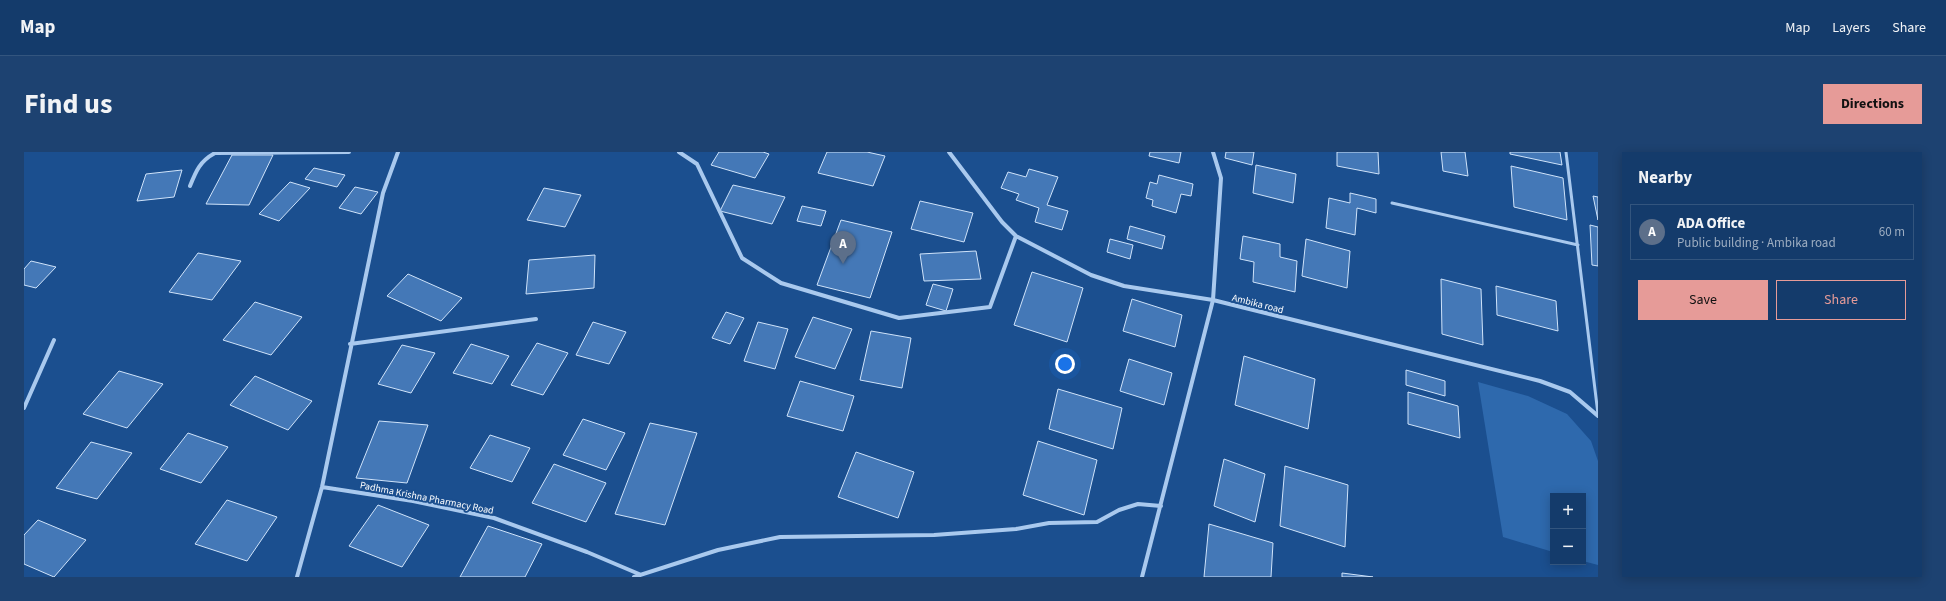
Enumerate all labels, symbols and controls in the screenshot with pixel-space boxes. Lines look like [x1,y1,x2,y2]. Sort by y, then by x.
text: Map [20,14,55,41]
text: Map [1785,18,1810,38]
text: Layers [1832,18,1870,38]
text: Share [1892,18,1926,38]
text: Find us [24,84,112,124]
button: Directions [1823,84,1922,124]
text: Nearby [1638,166,1692,190]
text: ADA Office [1677,213,1745,234]
text: A [1648,223,1656,241]
text: 60 m [1879,223,1905,241]
pin: A [830,231,856,264]
text: Public building · Ambika road [1677,234,1836,252]
button: Save [1638,280,1768,320]
button: Share [1776,280,1906,320]
street label: Ambika road [1230,291,1285,317]
your location [1055,354,1075,374]
street label: Padhma Krishna Pharmacy Road [359,478,495,518]
map controls [1550,493,1586,565]
button: + [1550,493,1586,529]
button: − [1550,529,1586,565]

